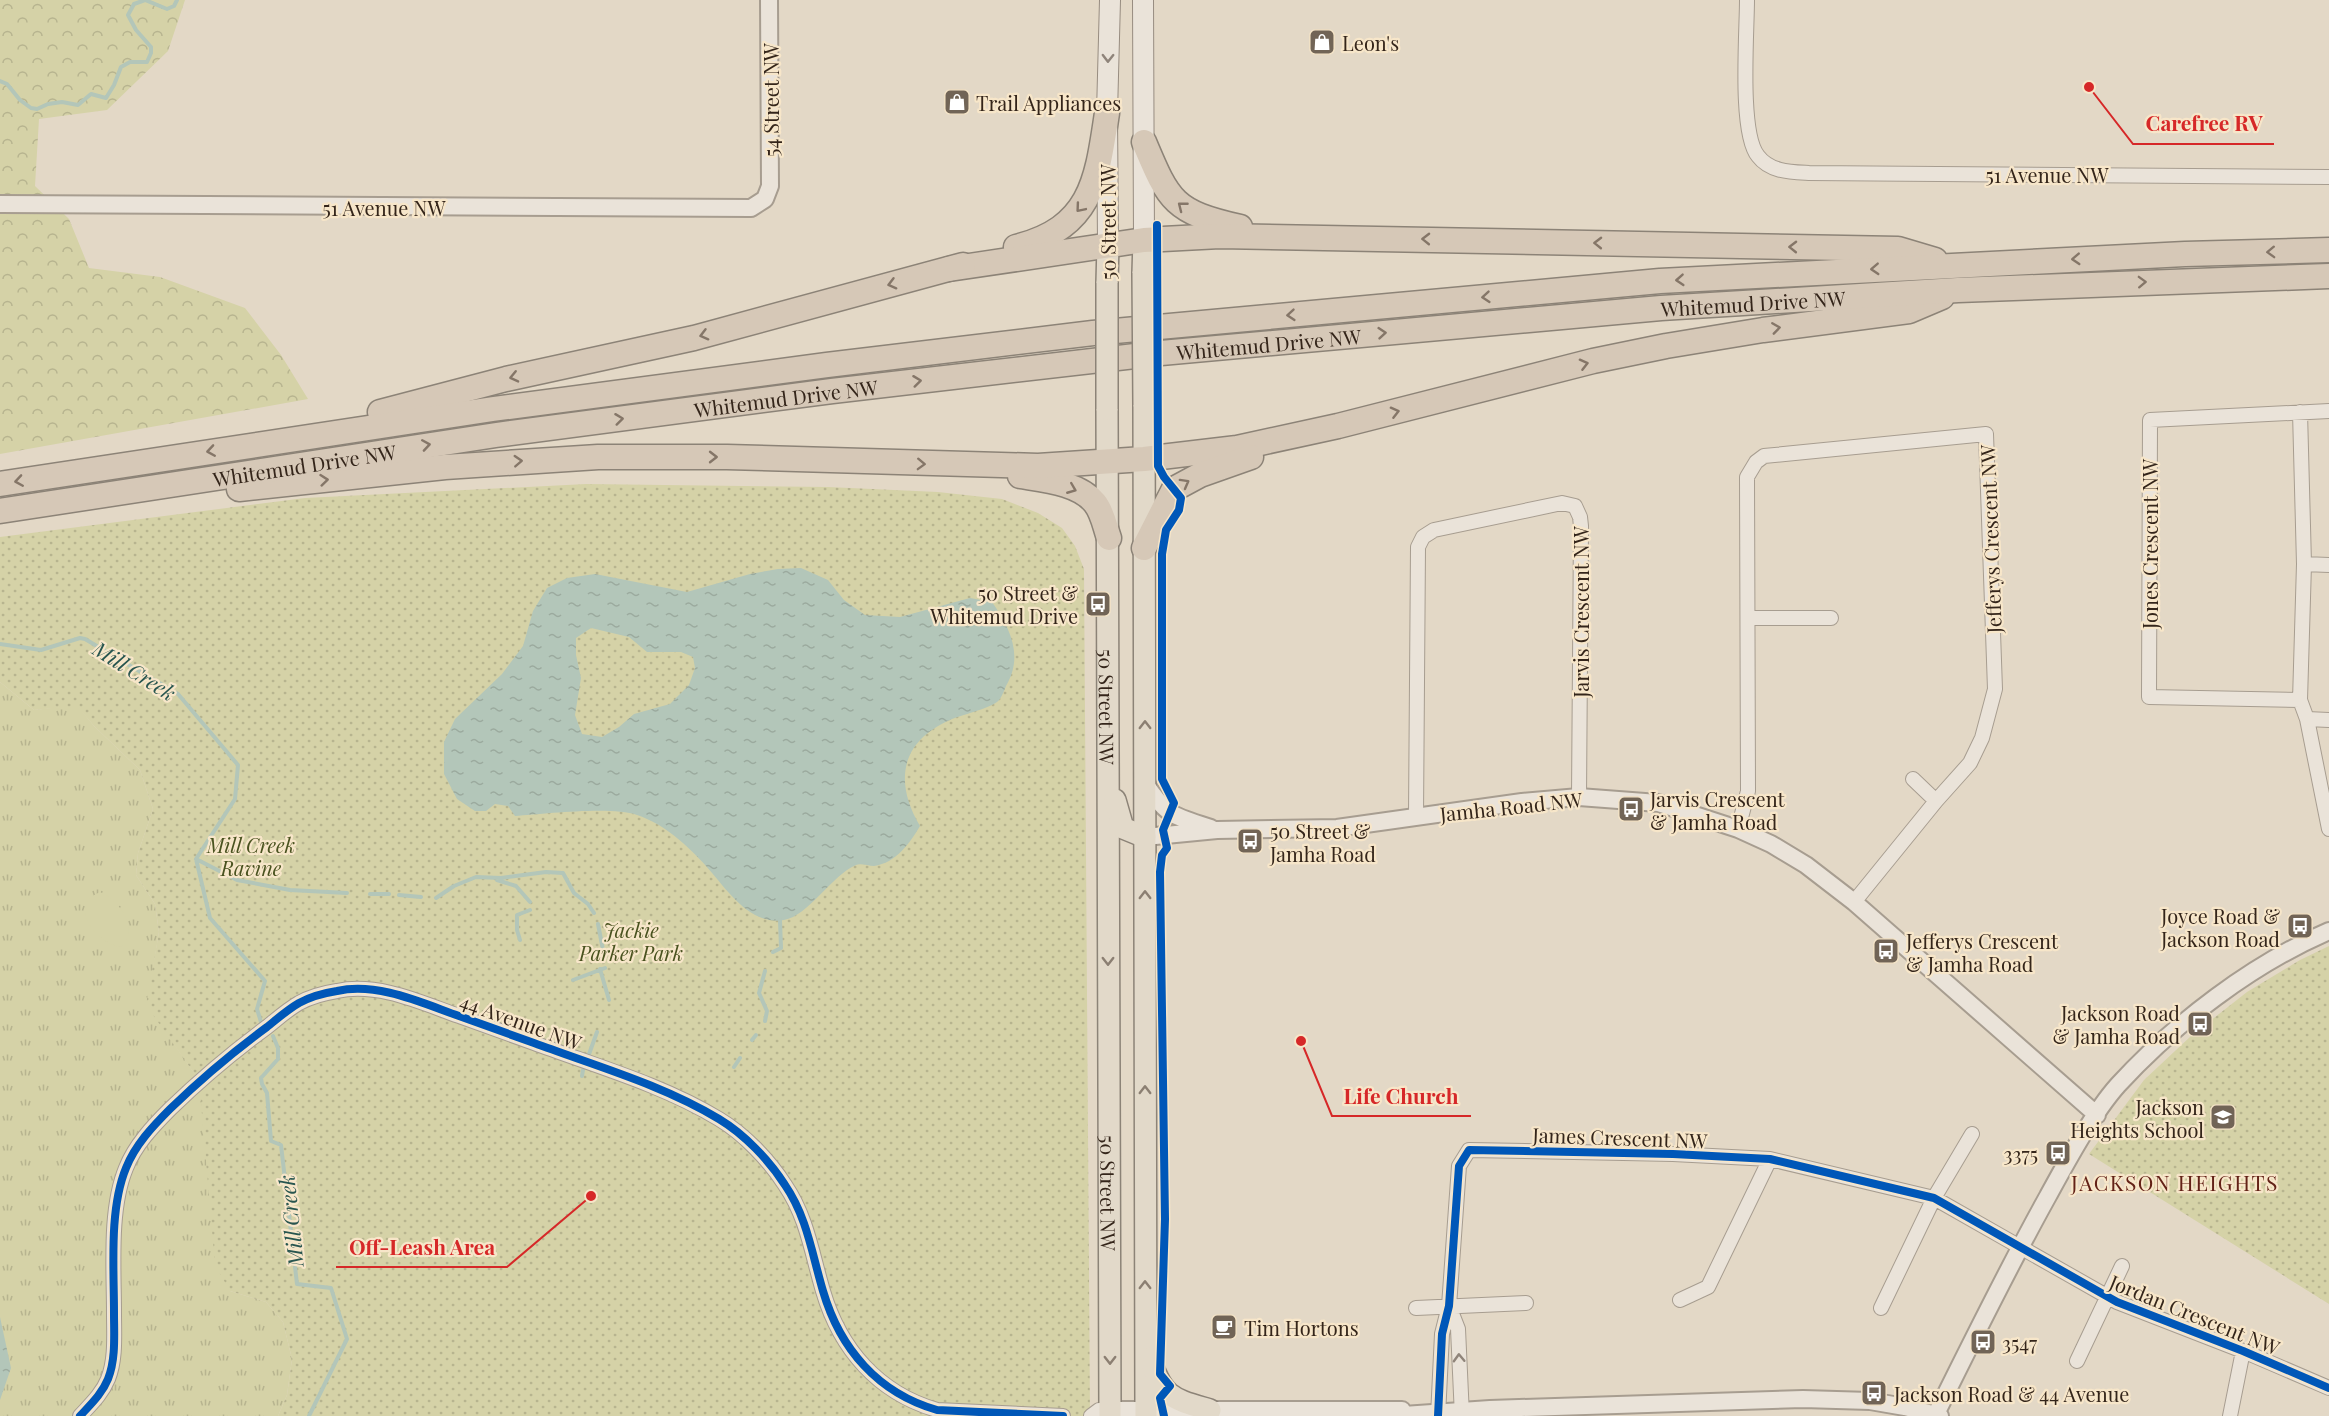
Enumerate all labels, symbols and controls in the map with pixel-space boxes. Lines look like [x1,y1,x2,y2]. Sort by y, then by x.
shop icon: Leon's [1307,27,1337,57]
place label: Leon's [1342,29,1399,56]
street label: 54 Street NW [757,42,784,157]
one-way arrow [1102,54,1115,63]
shop icon: Trail Appliances [942,87,972,117]
place label: Trail Appliances [976,89,1121,116]
callout: Carefree RV [2133,105,2274,144]
text: Carefree RV [2146,108,2263,136]
street label: 51 Avenue NW [1985,161,2109,188]
street label: 50 Street NW [1094,163,1121,280]
street label: 51 Avenue NW [322,194,446,221]
one-way arrow [1076,201,1087,212]
one-way arrow [1178,202,1189,213]
one-way arrow [1422,233,1431,245]
one-way arrow [1593,236,1602,249]
one-way arrow [1788,241,1797,253]
one-way arrow [2266,246,2275,258]
one-way arrow [2071,253,2080,266]
one-way arrow [1870,263,1879,276]
one-way arrow [1675,274,1684,287]
one-way arrow [2138,275,2147,288]
one-way arrow [887,277,897,290]
street label: Whitemud Drive NW [1659,283,1847,322]
one-way arrow [1481,290,1490,303]
one-way arrow [1287,308,1296,321]
street label: Whitemud Drive NW [1174,321,1363,365]
one-way arrow [1771,323,1780,335]
one-way arrow [1378,327,1387,340]
one-way arrow [699,328,710,340]
one-way arrow [1579,358,1589,371]
one-way arrow [509,370,519,383]
street label: Whitemud Drive NW [691,372,880,423]
one-way arrow [912,375,921,388]
one-way arrow [1390,407,1400,420]
one-way arrow [615,413,624,425]
street label: Whitemud Drive NW [210,437,399,492]
one-way arrow [421,440,431,452]
street label: Jefferys Crescent NW [1973,443,2007,635]
one-way arrow [207,444,216,456]
one-way arrow [709,451,718,463]
one-way arrow [514,455,523,468]
one-way arrow [916,457,925,470]
street label: Jones Crescent NW [2136,458,2163,630]
one-way arrow [14,474,24,487]
one-way arrow [320,474,329,487]
one-way arrow [1179,479,1190,490]
one-way arrow [1065,482,1076,494]
street label: Jarvis Crescent NW [1567,525,1594,699]
place label: 50 Street & Whitemud Drive [929,579,1078,629]
bus stop icon: 50 Street & Whitemud Drive [1083,589,1113,619]
water label: Mill Creek [88,633,182,706]
street label: 50 Street NW [1094,649,1122,766]
one-way arrow [1139,720,1151,729]
street label: Jamha Road NW [1438,785,1584,827]
place label: Jarvis Crescent & Jamha Road [1649,785,1786,835]
bus stop icon: Jarvis Crescent & Jamha Road [1616,794,1646,824]
place label: 50 Street & Jamha Road [1269,817,1376,867]
bus stop icon: 50 Street & Jamha Road [1235,826,1265,856]
park label: Mill Creek Ravine [206,831,295,881]
one-way arrow [1139,891,1151,900]
place label: Joyce Road & Jackson Road [2160,902,2280,952]
bus stop icon: Joyce Road & Jackson Road [2285,911,2315,941]
park label: Jackie Parker Park [578,916,683,966]
place label: Jefferys Crescent & Jamha Road [1905,927,2059,977]
bus stop icon: Jefferys Crescent & Jamha Road [1871,936,1901,966]
one-way arrow [1102,956,1114,965]
street label: 44 Avenue NW [457,987,586,1056]
place label: Jackson Road & Jamha Road [2053,999,2180,1049]
bus stop icon: Jackson Road & Jamha Road [2185,1009,2215,1039]
callout: Life Church [1332,1077,1471,1116]
text: Life Church [1344,1081,1459,1109]
one-way arrow [1139,1086,1151,1095]
place label: Jackson Heights School [2070,1093,2204,1143]
school or university icon: Jackson Heights School [2208,1102,2238,1132]
street label: James Crescent NW [1531,1120,1709,1154]
street label: 50 Street NW [1096,1135,1123,1252]
bus stop icon: 3375 [2043,1138,2073,1168]
place label: 3375 [2004,1140,2038,1167]
district label: JACKSON HEIGHTS [2070,1168,2279,1196]
water label: Mill Creek [271,1173,309,1269]
callout: Off-Leash Area [336,1228,507,1267]
text: Off-Leash Area [349,1232,495,1260]
street label: Jordan Crescent NW [2105,1267,2285,1361]
one-way arrow [1139,1281,1151,1290]
cafe icon: Tim Hortons [1209,1312,1239,1342]
place label: Tim Hortons [1244,1314,1359,1341]
bus stop icon: 3547 [1968,1327,1998,1357]
place label: 3547 [2002,1329,2037,1356]
one-way arrow [1452,1353,1465,1362]
one-way arrow [1104,1356,1116,1365]
bus stop icon: Jackson Road & 44 Avenue [1859,1378,1889,1408]
place label: Jackson Road & 44 Avenue [1893,1380,2129,1407]

